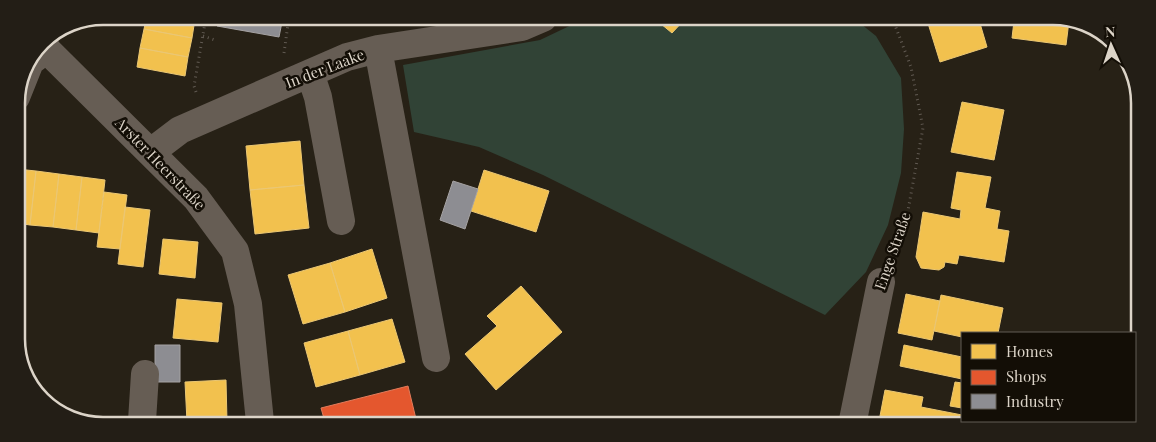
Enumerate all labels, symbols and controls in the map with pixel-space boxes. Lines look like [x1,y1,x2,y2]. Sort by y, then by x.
north arrow [1086,20,1136,70]
text: N [1105,22,1116,41]
street label: In der Laake [282,44,367,92]
street label: Arster Heerstraße [111,112,210,214]
street label: Enge Straße [869,209,915,292]
legend [961,332,1136,422]
text: Homes [1006,341,1053,361]
text: Shops [1006,366,1047,386]
text: Industry [1006,391,1064,411]

